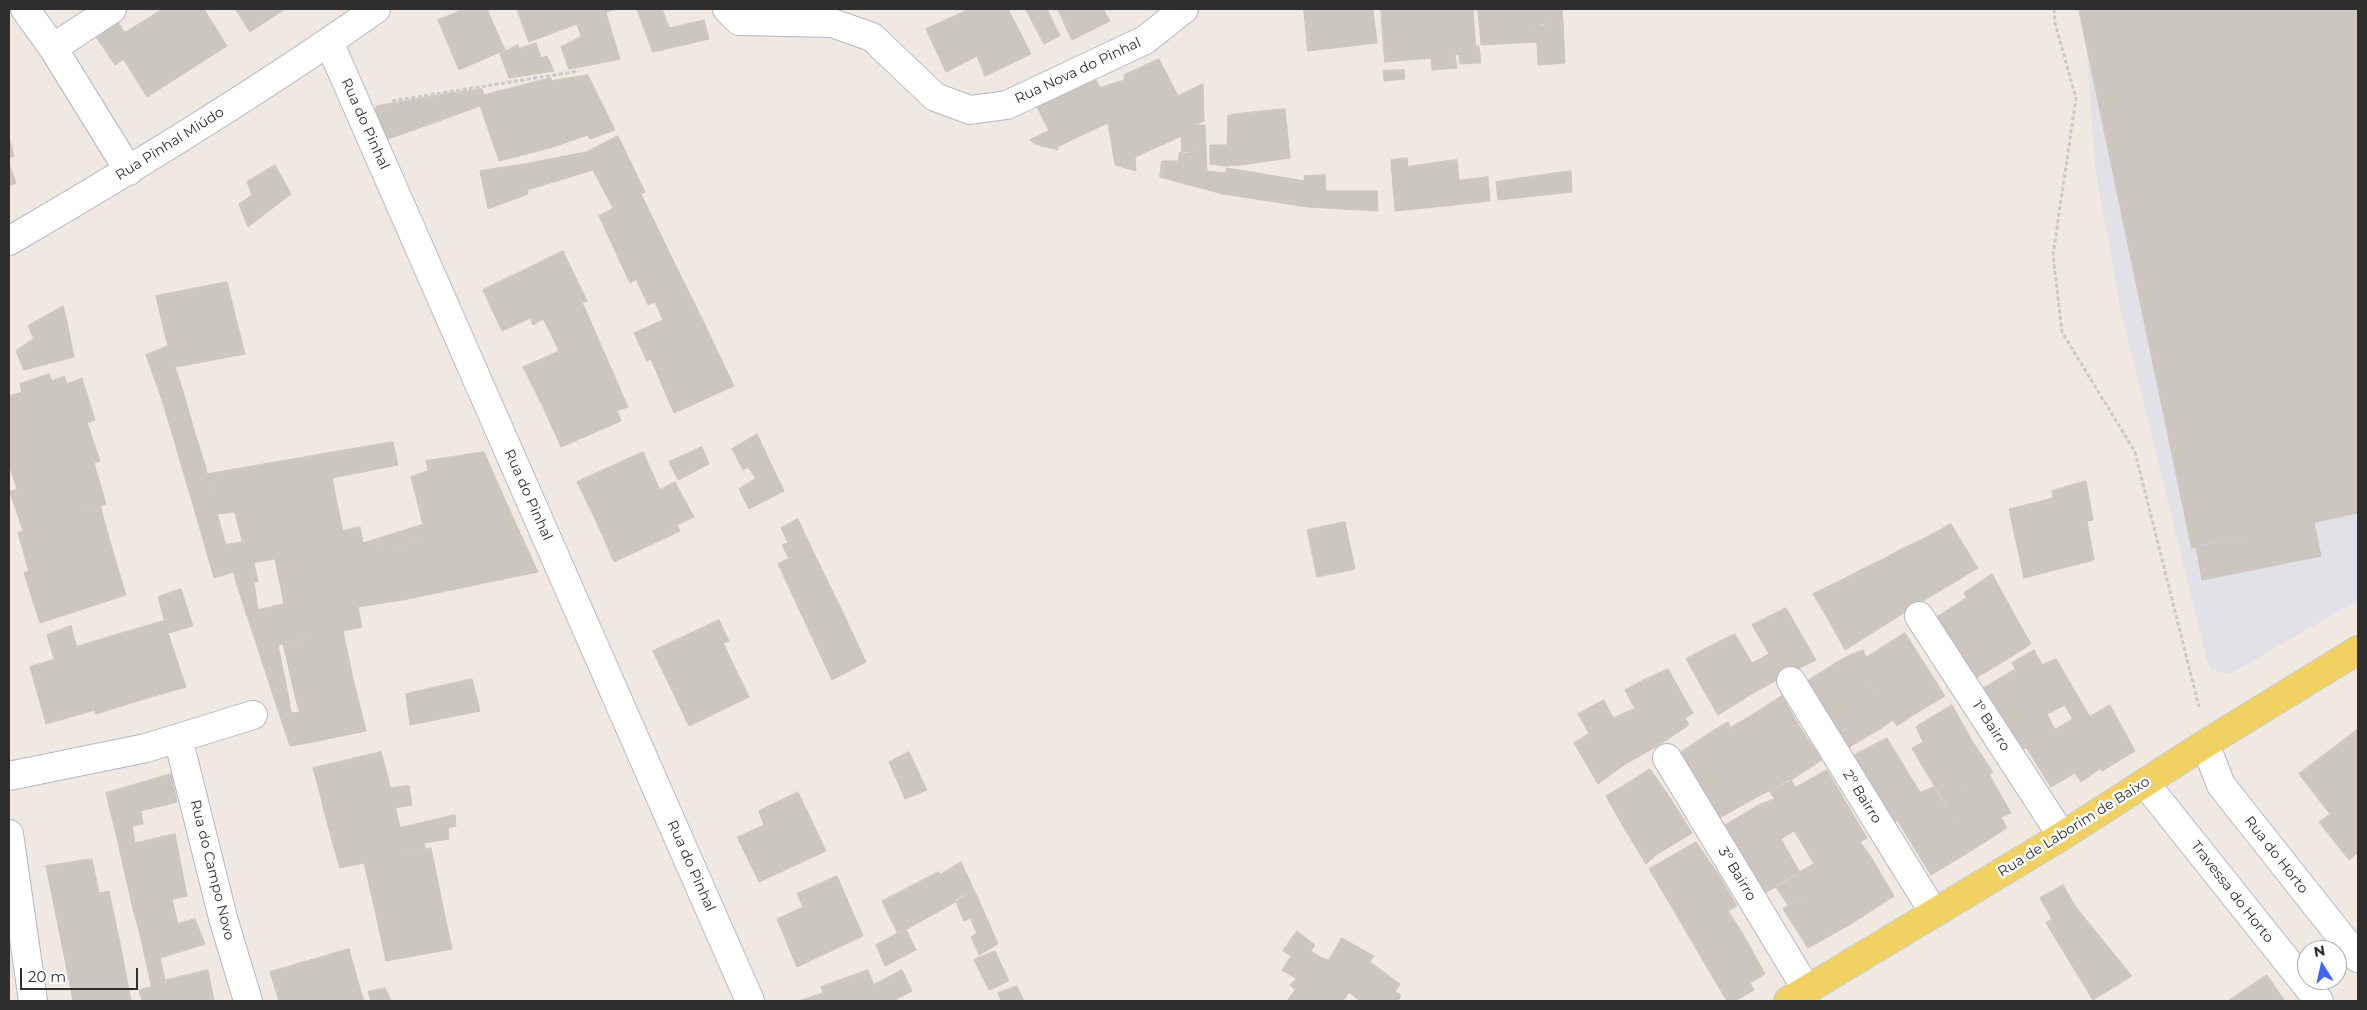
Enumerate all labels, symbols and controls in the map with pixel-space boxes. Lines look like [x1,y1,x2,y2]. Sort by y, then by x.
street label: Rua Nova do Pinhal [1012,34,1144,108]
street label: Rua do Pinhal [337,76,393,172]
street label: Rua Pinhal Miúdo [113,104,227,184]
street label: Rua do Pinhal [500,447,556,543]
street label: 1º Bairro [1968,698,2014,754]
street label: 2º Bairro [1839,767,1885,827]
street label: Rua de Laborim de Baixo [1995,773,2153,881]
street label: Rua do Campo Novo [186,798,238,942]
street label: Rua do Horto [2241,813,2311,897]
street label: Rua do Pinhal [663,818,719,914]
street label: Travessa do Horto [2187,838,2277,946]
street label: 3º Bairro [1714,844,1760,904]
north arrow [2297,940,2347,990]
text: N [2312,941,2327,961]
scale bar [22,958,140,990]
text: 20 m [28,967,66,986]

